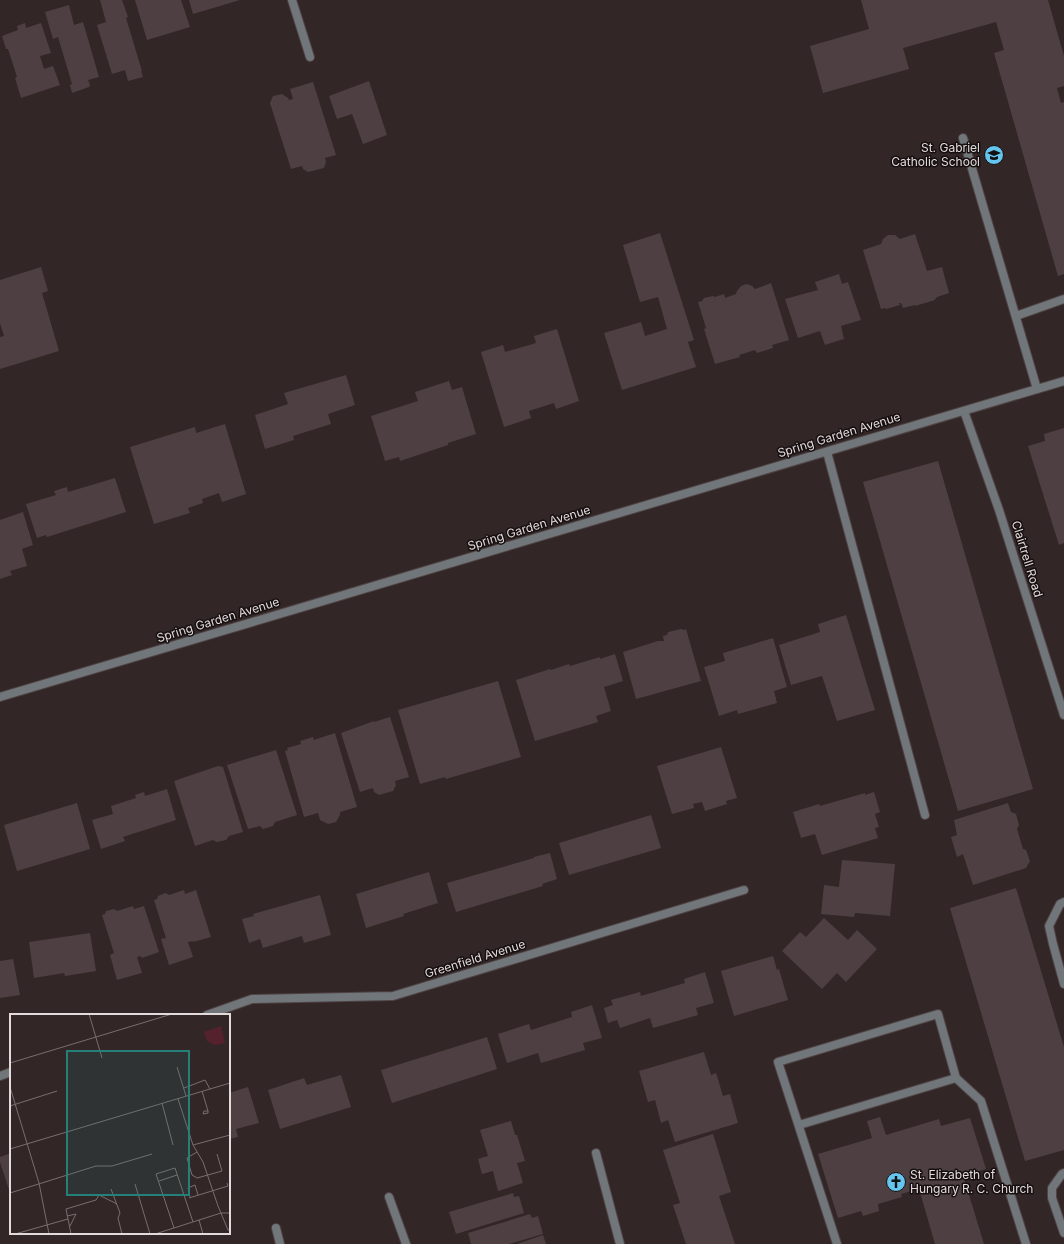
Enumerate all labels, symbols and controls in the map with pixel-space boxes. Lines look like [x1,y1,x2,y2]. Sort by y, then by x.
place label: St. Gabriel Catholic School [891,140,980,169]
school or university icon: St. Gabriel Catholic School [983,144,1005,166]
street label: Spring Garden Avenue [776,409,902,460]
street label: Spring Garden Avenue [466,502,592,553]
street label: Clairtrell Road [1009,519,1046,599]
street label: Spring Garden Avenue [155,594,281,645]
street label: Greenfield Avenue [423,936,527,981]
inset map [10,1014,230,1234]
place label: St. Elizabeth of Hungary R. C. Church [910,1167,1033,1196]
church icon: St. Elizabeth of Hungary R. C. Church [885,1171,907,1193]

